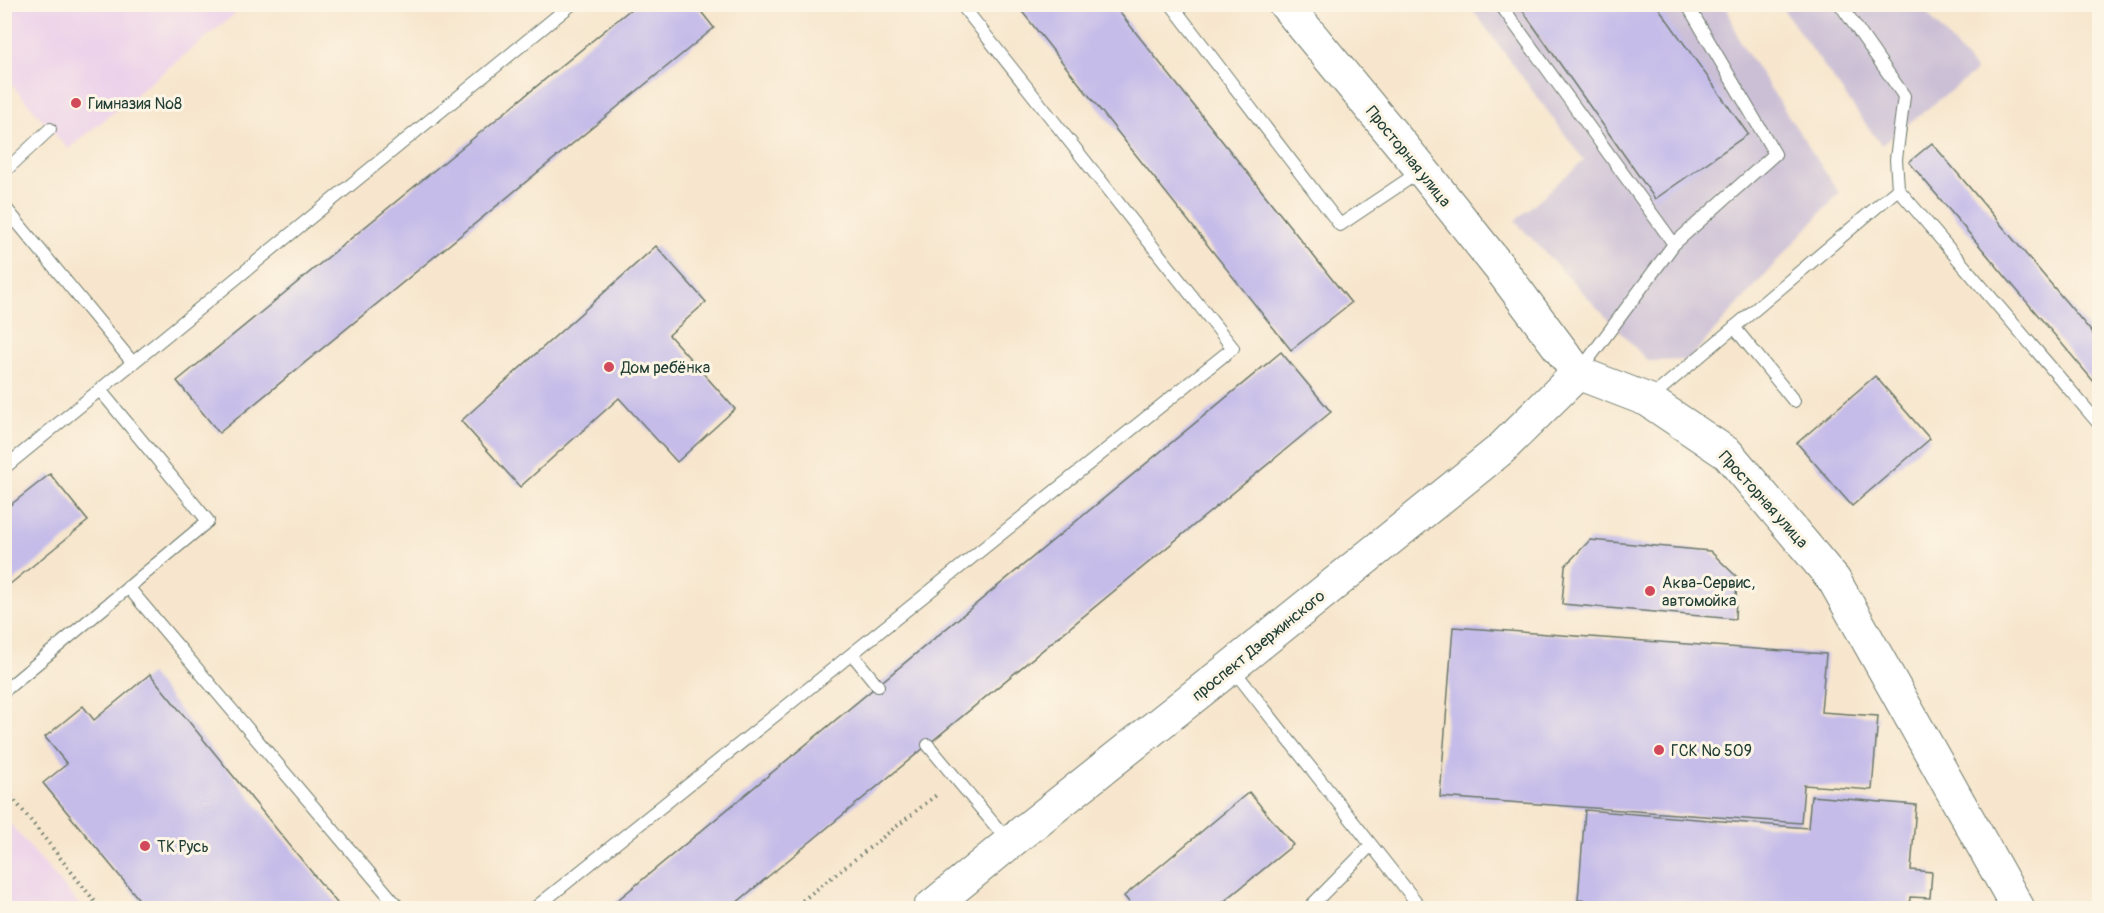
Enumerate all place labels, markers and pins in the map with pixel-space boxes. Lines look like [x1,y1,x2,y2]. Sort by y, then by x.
place label: Гимназия №8 [88,94,182,114]
marker: Гимназия №8 [69,96,83,110]
place label: Дом ребёнка [620,358,710,378]
marker: Дом ребёнка [602,360,616,374]
place label: Аква-Сервис, автомойка [1662,573,1755,611]
marker: Аква-Сервис, автомойка [1643,584,1657,598]
place label: ГСК № 509 [1671,741,1752,761]
marker: ГСК № 509 [1652,743,1666,757]
place label: ТК Русь [157,837,209,857]
marker: ТК Русь [138,839,152,853]

